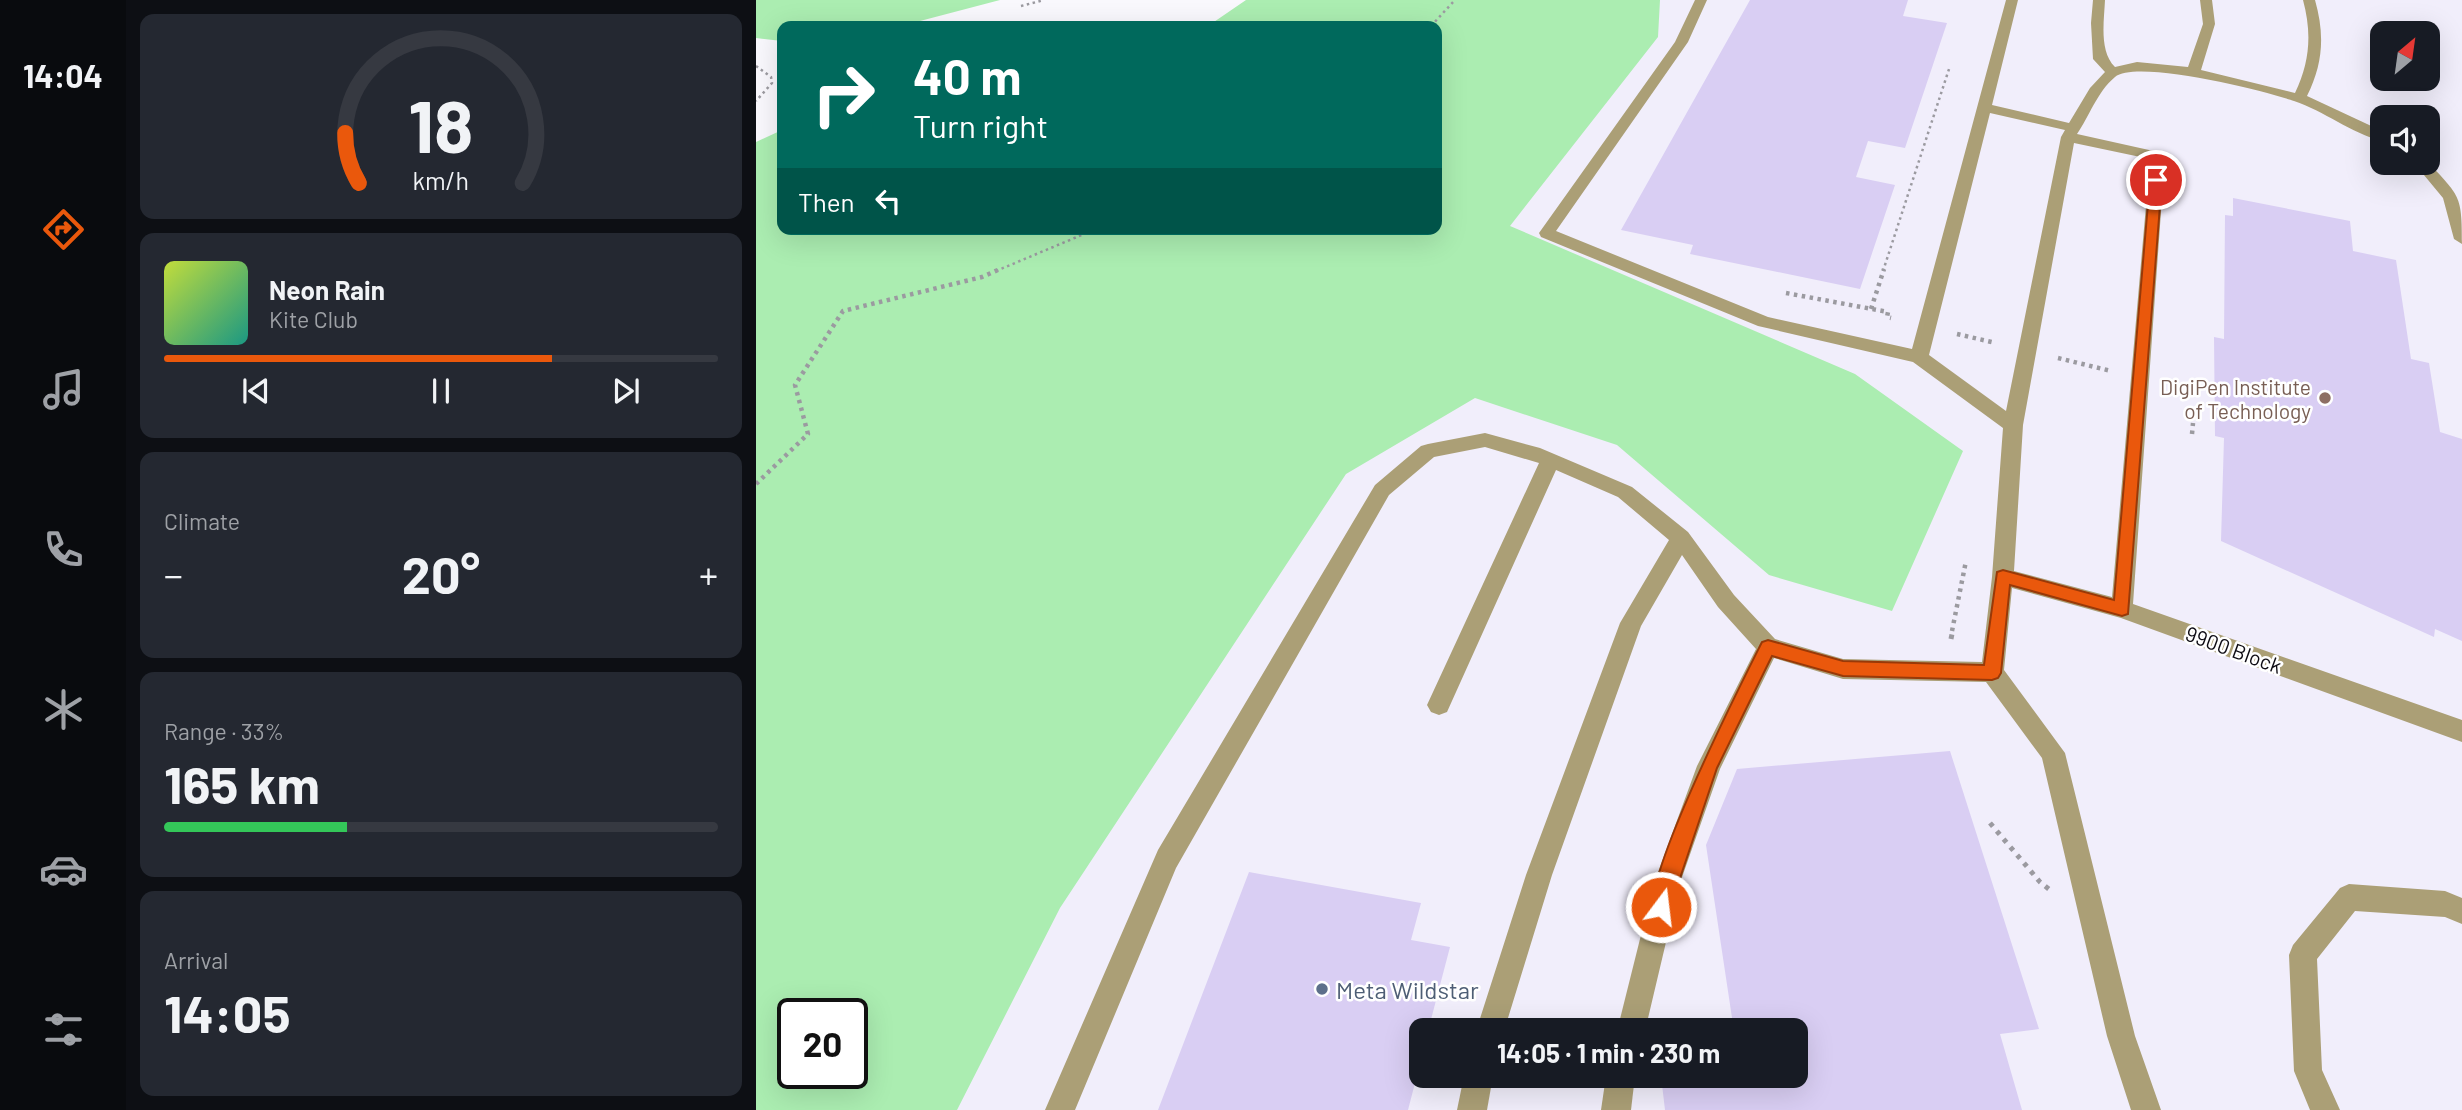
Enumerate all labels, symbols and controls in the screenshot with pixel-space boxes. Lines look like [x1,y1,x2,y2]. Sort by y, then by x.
north arrow [2370,21,2440,91]
map controls [2370,21,2440,175]
text: 40 m [913,46,1021,105]
icon: right [798,49,889,140]
text: 14:04 [23,56,103,94]
text: 18 [408,80,474,168]
button: sound [2370,105,2440,175]
text: Turn right [913,106,1048,144]
pin [2126,150,2186,210]
icon: arrive [2137,161,2175,199]
text: km/h [413,164,469,194]
icon: left [869,182,907,220]
text: Then [798,186,855,217]
icon: directions [39,205,88,254]
text: Neon Rain [269,274,385,305]
text: Kite Club [269,305,358,333]
icon: music [39,365,88,414]
icon: previous [237,372,275,410]
icon: pause [422,372,460,410]
icon: next [607,372,645,410]
place label: DigiPen Institute of Technology [2160,374,2311,423]
marker: DigiPen Institute of Technology [2317,390,2333,406]
text: Climate [164,507,240,535]
icon: phone [39,525,88,574]
text: 20° [402,542,480,604]
text: − [164,551,183,597]
text: + [699,551,718,597]
street label: 9900 Block [2182,620,2286,678]
icon: climate [39,685,88,734]
text: Range · 33% [164,717,284,745]
text: 165 km [164,752,320,814]
icon: car [39,845,88,894]
position arrow [1624,870,1698,944]
text: Arrival [164,946,228,974]
place label: Meta Wildstar [1336,975,1479,1004]
text: 14:05 [164,981,290,1043]
marker: Meta Wildstar [1314,981,1330,997]
speed limit sign: 20 [777,998,868,1089]
icon: filters [39,1005,88,1054]
text: 14:05 · 1 min · 230 m [1497,1037,1720,1068]

